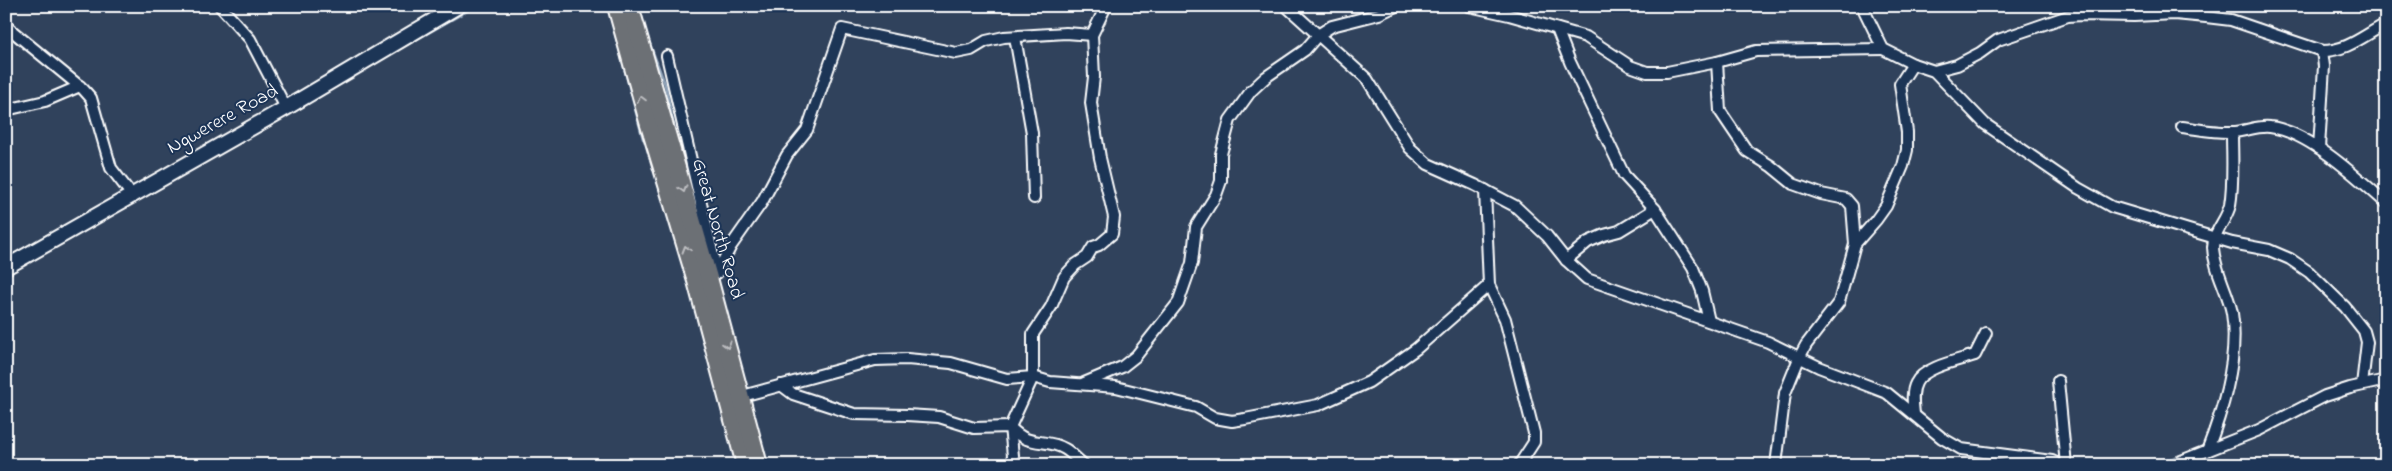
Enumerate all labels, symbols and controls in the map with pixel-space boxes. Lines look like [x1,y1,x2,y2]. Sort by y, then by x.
street label: Ngwerere Road [162,77,284,163]
one-way arrow [637,95,647,103]
street label: Great North Road [683,155,751,303]
one-way arrow [678,184,688,193]
one-way arrow [681,245,691,254]
one-way arrow [722,341,732,349]

